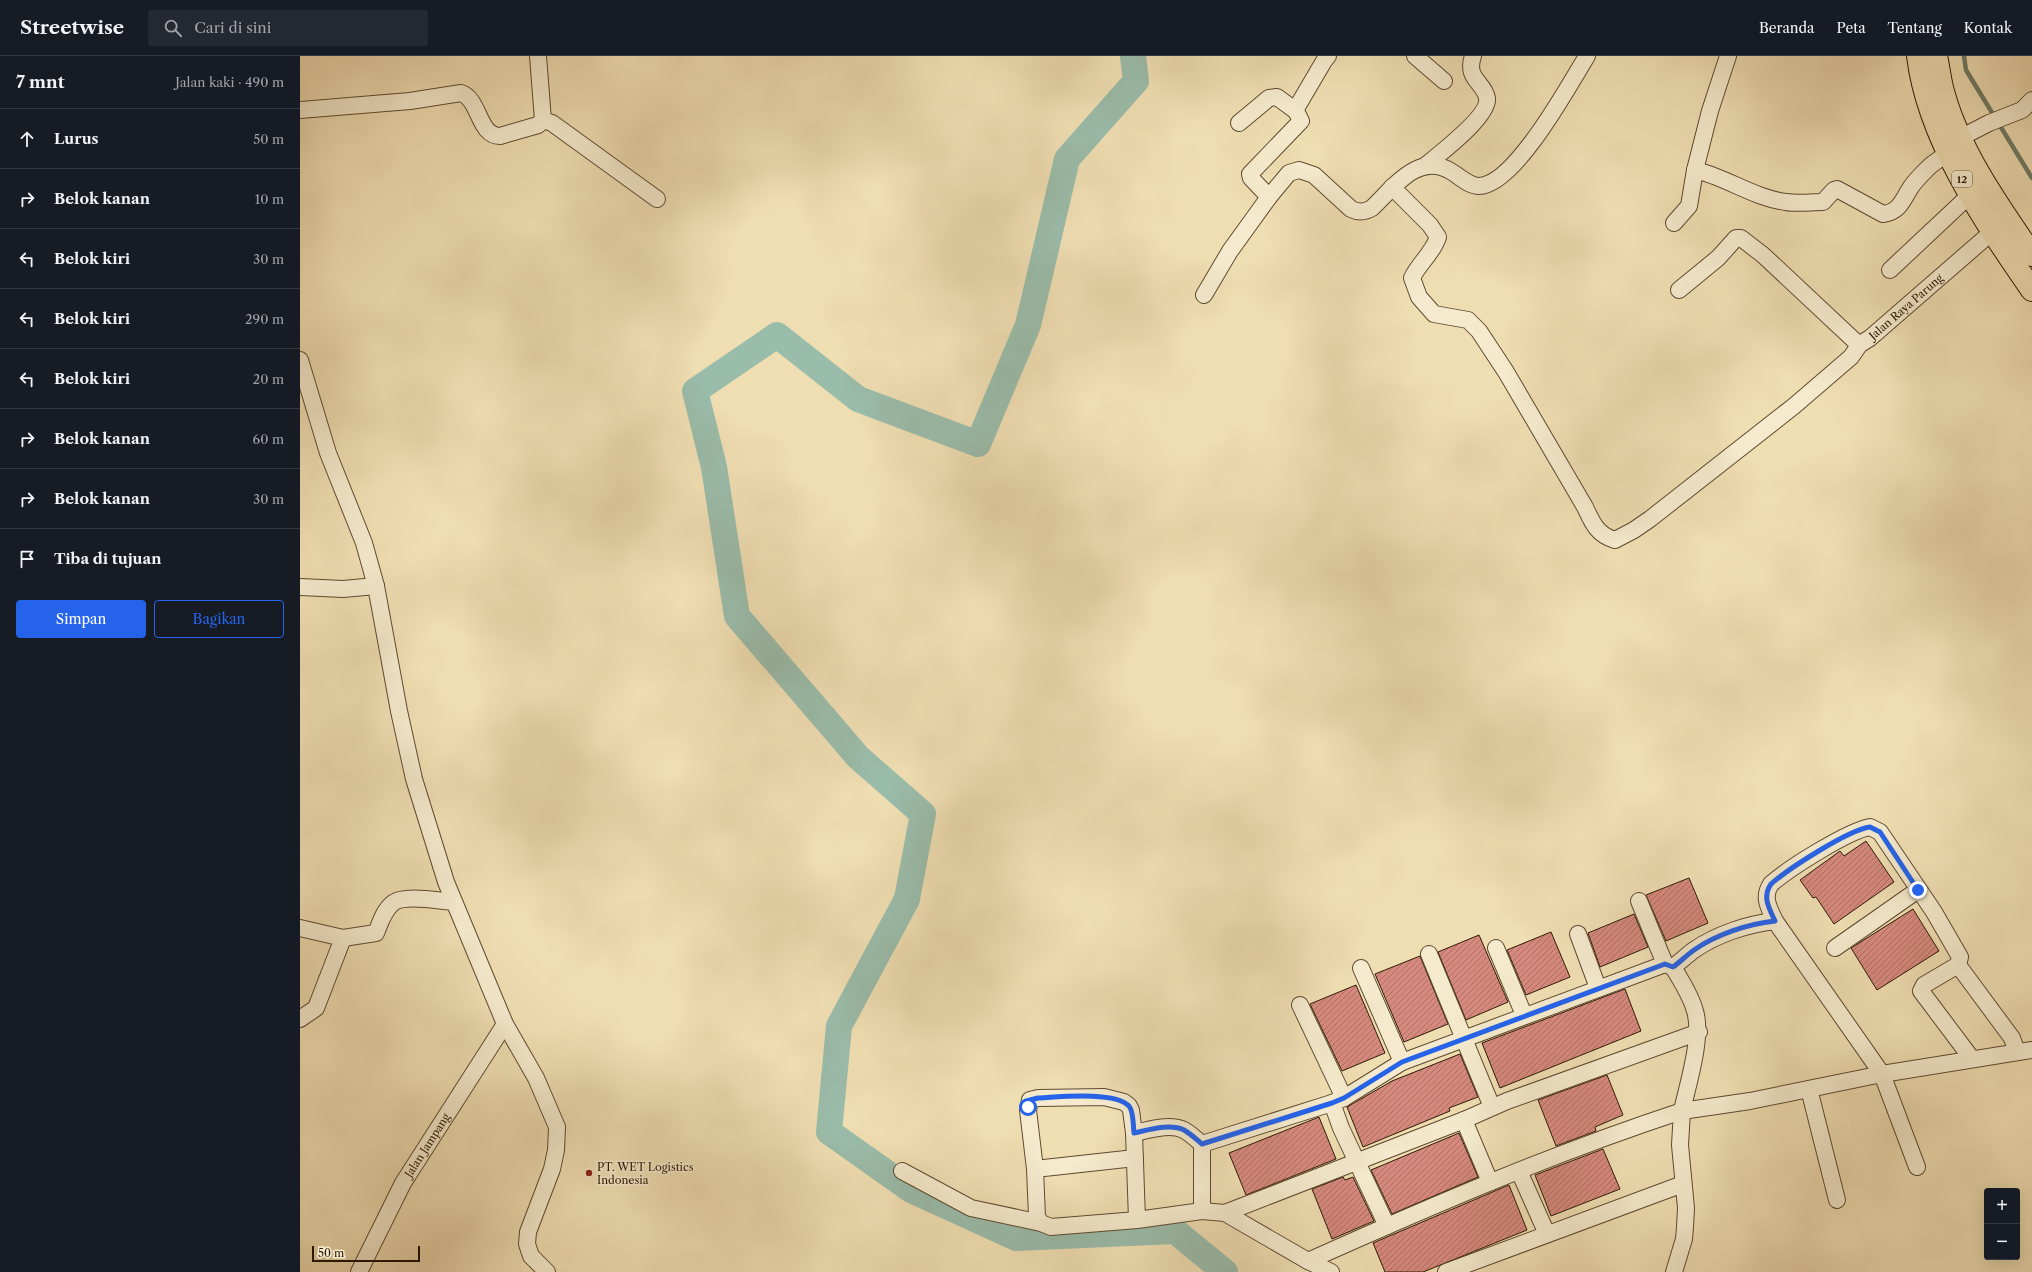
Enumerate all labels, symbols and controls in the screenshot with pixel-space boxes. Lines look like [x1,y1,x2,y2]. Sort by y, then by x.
search box [148,10,428,46]
text: Streetwise [20,16,124,39]
icon: search [162,17,184,39]
text: Cari di sini [194,18,271,37]
text: Beranda [1759,19,1815,37]
text: Peta [1837,19,1866,37]
text: Tentang [1888,19,1942,37]
text: Kontak [1964,19,2012,37]
text: 7 mnt [16,72,65,92]
text: Jalan kaki · 490 m [175,74,284,90]
icon: ahead [16,128,38,150]
text: Lurus [54,129,99,148]
text: 50 m [253,131,284,147]
road number: 12 [1952,171,1972,187]
icon: right [16,188,38,210]
text: Belok kanan [54,189,150,208]
text: 10 m [255,191,284,207]
icon: left [16,248,38,270]
text: Belok kiri [54,249,130,268]
text: 30 m [253,251,284,267]
street label: Jalan Raya Parung [1865,271,1946,344]
icon: left [16,308,38,330]
text: Belok kiri [54,309,130,328]
text: 290 m [245,311,284,327]
icon: left [16,368,38,390]
text: Belok kiri [54,369,130,388]
text: 20 m [253,371,284,387]
icon: right [16,428,38,450]
text: Belok kanan [54,429,150,448]
text: 60 m [253,431,284,447]
icon: right [16,488,38,510]
text: Belok kanan [54,489,150,508]
text: 30 m [253,491,284,507]
icon: arrive [16,548,38,570]
text: Tiba di tujuan [54,549,162,568]
button: Simpan [16,600,146,638]
button: Bagikan [154,600,284,638]
route end [1909,881,1927,899]
route start [1019,1098,1037,1116]
street label: Jalan Jampang [400,1110,453,1182]
place label: PT. WET Logistics Indonesia [597,1160,694,1187]
marker: PT. WET Logistics Indonesia [584,1168,594,1178]
map controls [1984,1188,2020,1260]
button: + [1984,1188,2020,1224]
button: − [1984,1224,2020,1260]
scale bar [312,1244,420,1263]
text: 50 m [318,1246,344,1260]

